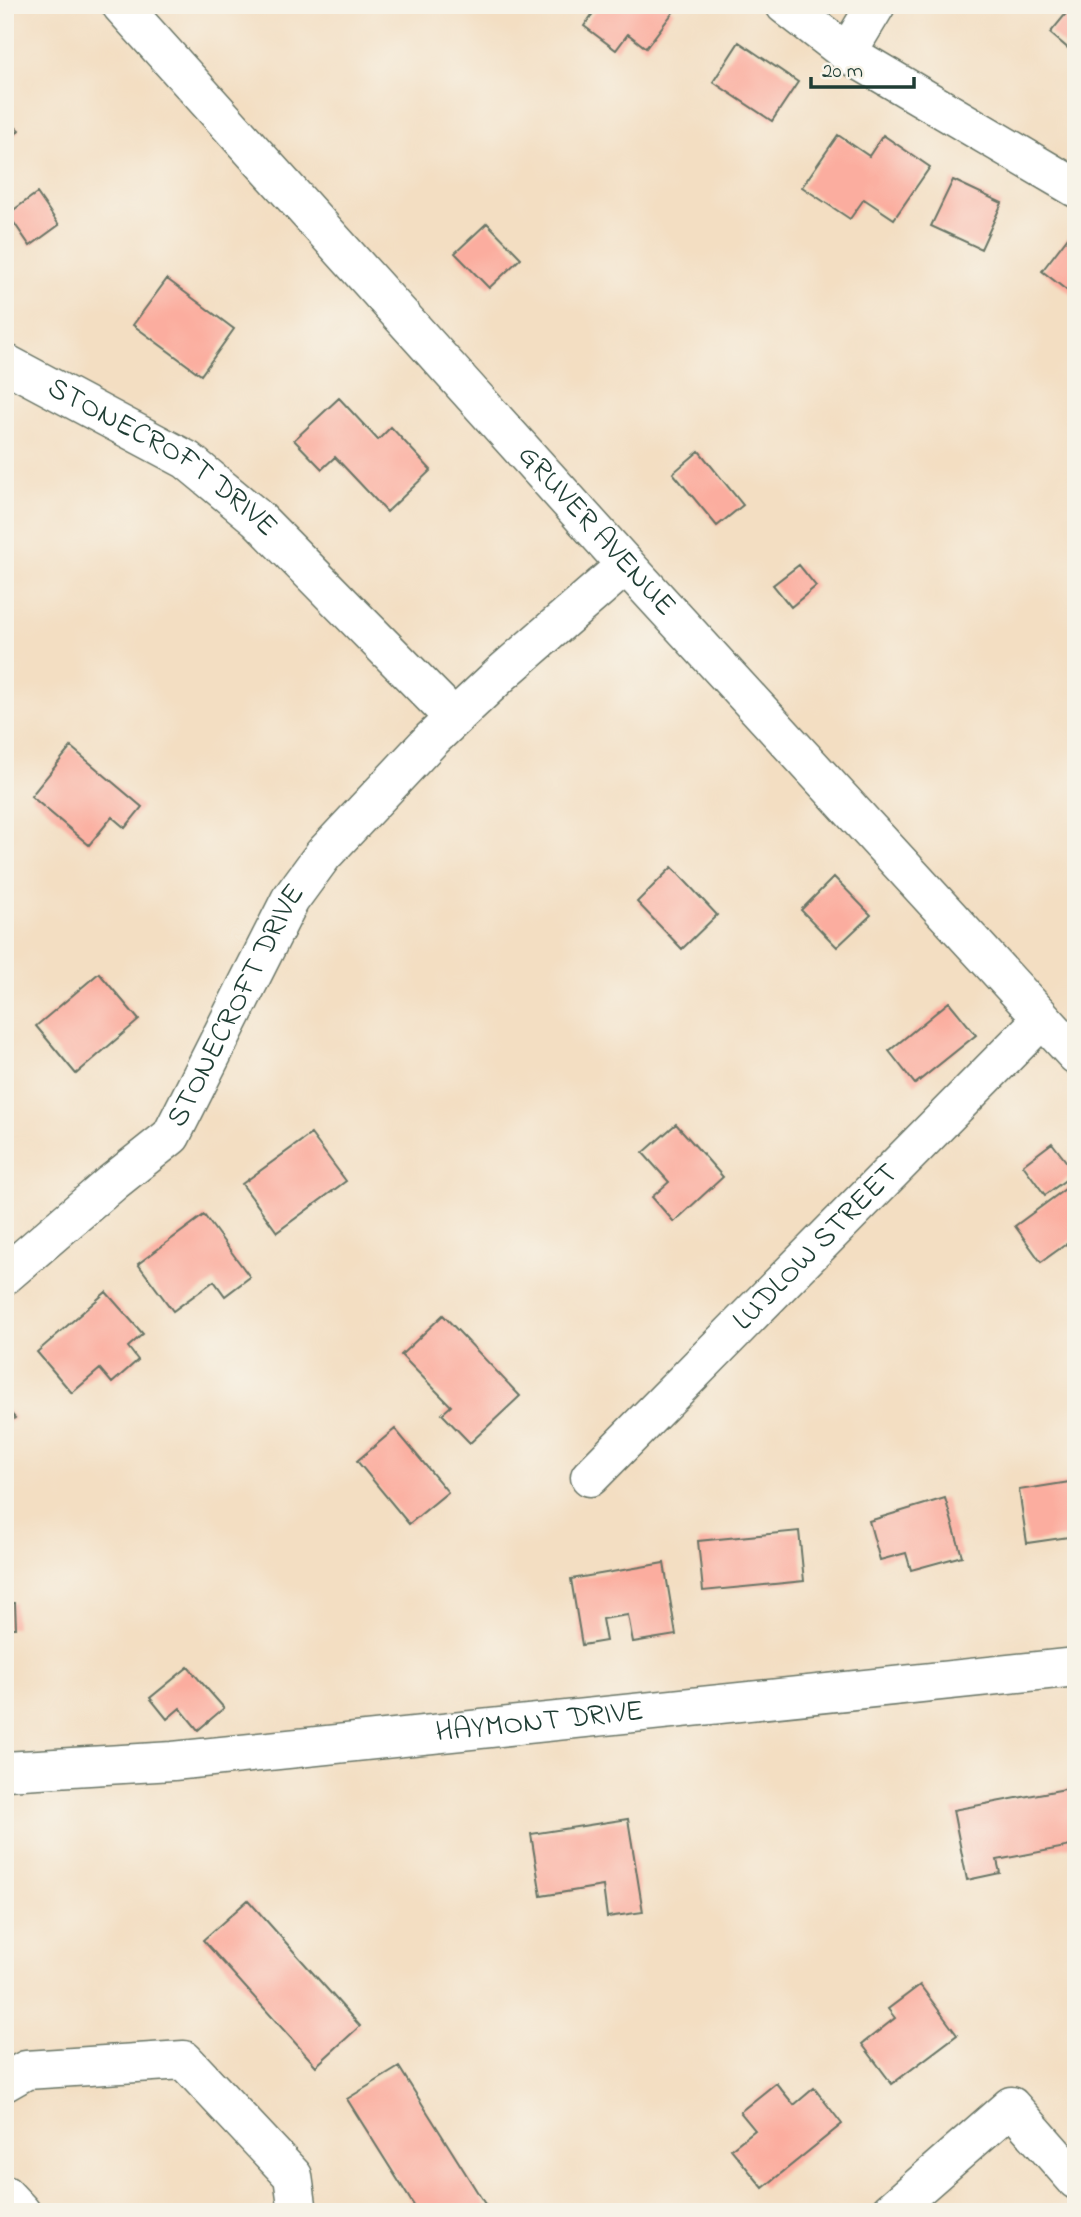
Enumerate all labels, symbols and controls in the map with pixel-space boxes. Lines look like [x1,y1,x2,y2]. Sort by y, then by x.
scale bar [811,46,915,90]
text: 20 m [822,57,863,87]
street label: STONECROFT DRIVE [39,367,287,548]
street label: GRUVER AVENUE [506,435,686,627]
street label: STONECROFT DRIVE [157,875,317,1135]
street label: LUDLOW STREET [723,1154,909,1342]
street label: HAYMONT DRIVE [434,1690,646,1756]

